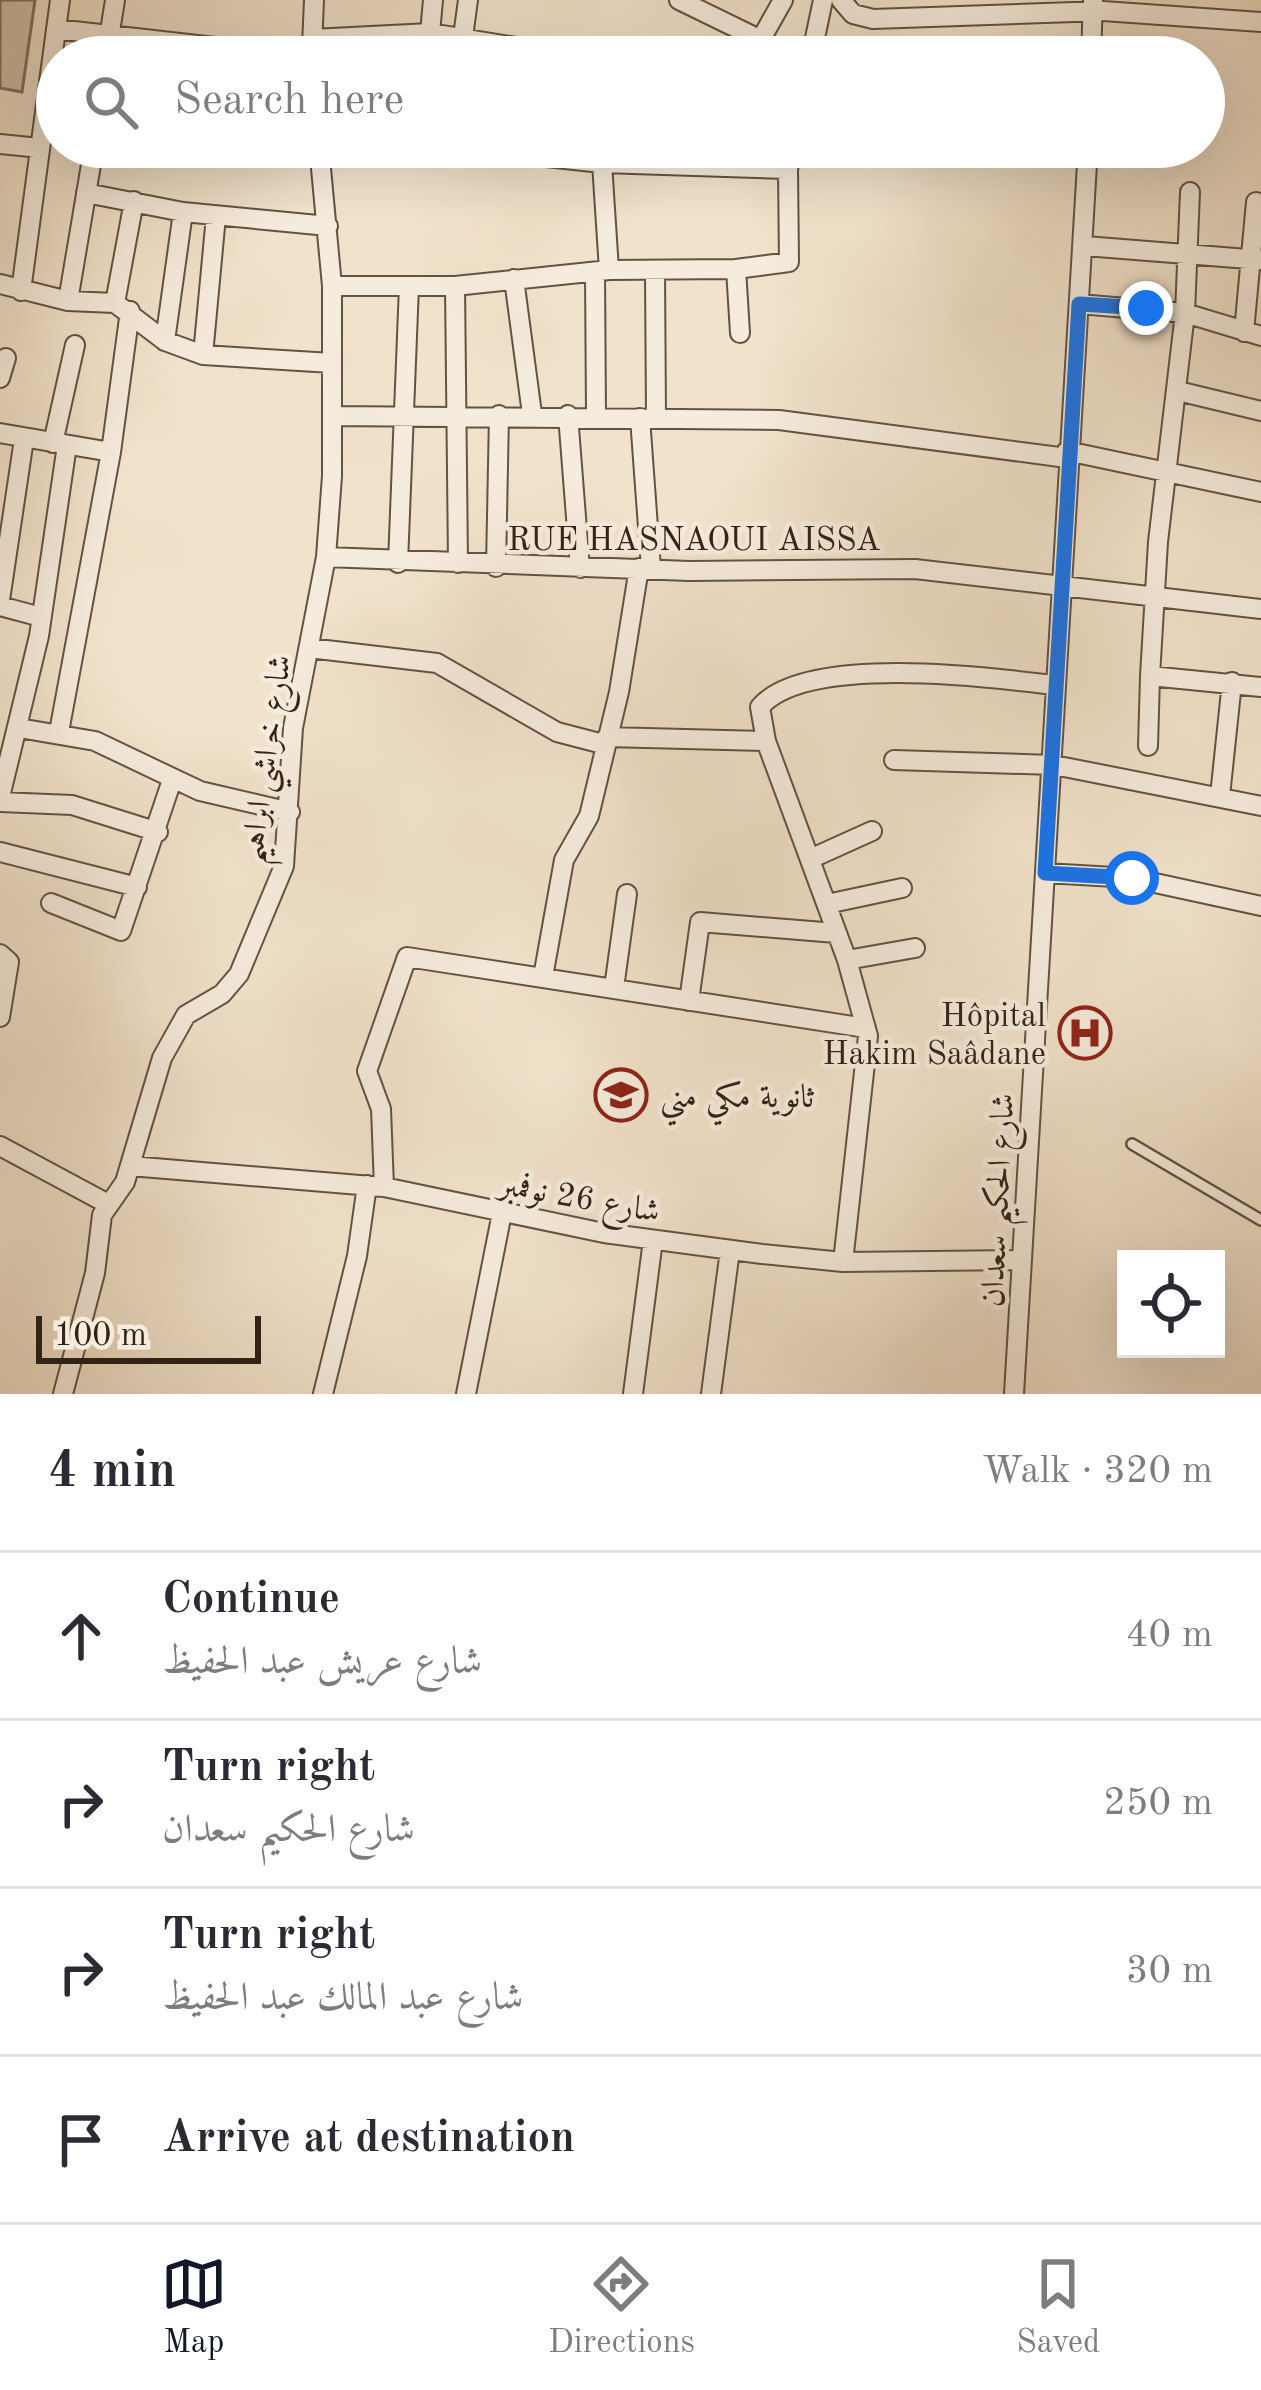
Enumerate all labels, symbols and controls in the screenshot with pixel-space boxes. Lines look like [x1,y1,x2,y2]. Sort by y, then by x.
search box [36,36,1225,168]
icon: search [78,69,144,135]
text: Search here [174,79,404,124]
route end [1119,281,1173,335]
street label: RUE HASNAOUI AISSA [507,525,881,558]
street label: شارع خراشي ابراهيم [236,653,311,868]
route start [1105,851,1159,905]
place label: Hôpital Hakim Saâdane [823,1001,1046,1072]
hospital icon: Hôpital Hakim Saâdane [1057,1005,1113,1061]
school or university icon: ثانوية مكي مني [593,1067,649,1123]
place label: ثانوية مكي مني [660,1080,815,1126]
street label: شارع الحكيم سعدان [975,1092,1035,1309]
street label: شارع 26 نوفمبر [492,1168,663,1239]
map controls [1117,1250,1225,1358]
button: locate [1117,1250,1225,1358]
scale bar [36,1310,261,1363]
text: 100 m [54,1320,147,1353]
text: 4 min [48,1447,176,1498]
text: Walk · 320 m [982,1452,1213,1491]
text: Continue [162,1578,340,1623]
icon: ahead [48,1603,114,1669]
text: 40 m [1126,1616,1213,1655]
text: شارع عريش عبد الحفيظ [162,1643,482,1682]
text: Turn right [162,1746,375,1791]
icon: right [48,1771,114,1837]
text: 250 m [1103,1784,1213,1823]
text: شارع الحكيم سعدان [162,1811,415,1850]
text: Turn right [162,1914,375,1959]
icon: right [48,1939,114,2005]
text: 30 m [1126,1952,1213,1991]
text: شارع عبد المالك عبد الحفيظ [162,1979,523,2018]
icon: arrive [48,2107,114,2173]
text: Arrive at destination [162,2117,575,2162]
tab: Map [161,2251,227,2364]
tab: Directions [548,2251,695,2364]
tab: Saved [1016,2251,1100,2364]

